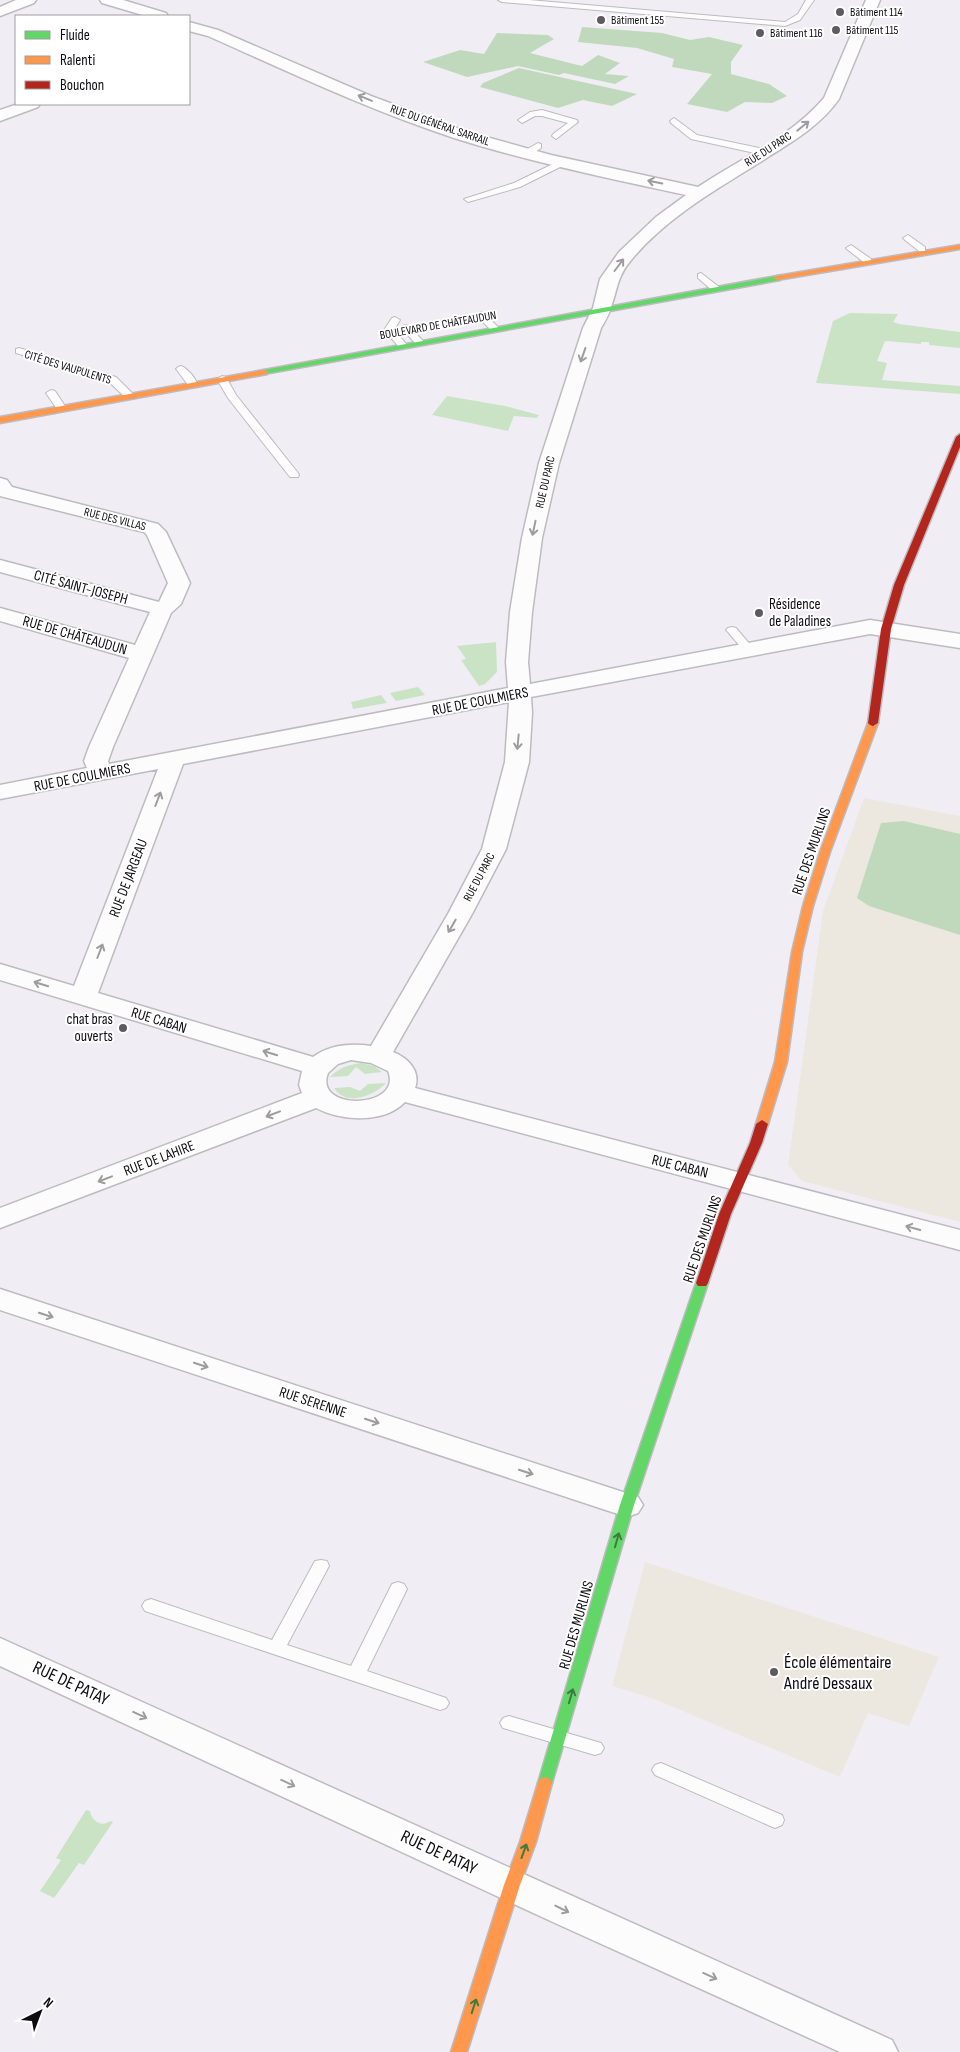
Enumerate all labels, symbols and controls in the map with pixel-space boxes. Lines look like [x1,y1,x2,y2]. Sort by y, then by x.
place label: Bâtiment 114 [850,5,903,20]
marker: Bâtiment 114 [834,6,846,18]
place label: Bâtiment 155 [611,13,664,28]
marker: Bâtiment 155 [595,14,607,26]
legend [15,15,190,105]
place label: Bâtiment 115 [846,23,899,38]
marker: Bâtiment 115 [830,24,842,36]
text: Fluide [60,26,90,45]
place label: Bâtiment 116 [770,26,823,41]
marker: Bâtiment 116 [754,27,766,39]
text: Ralenti [60,51,95,70]
text: Bouchon [60,76,104,95]
one-way arrow [357,93,372,102]
street label: RUE DU GÉNÉRAL SARRAIL [388,101,492,150]
one-way arrow [796,120,809,131]
street label: RUE DU PARC [742,129,795,170]
one-way arrow [647,177,663,186]
one-way arrow [613,259,624,272]
street label: BOULEVARD DE CHÂTEAUDUN [379,308,498,343]
street label: CITÉ DES VAUPULENTS [22,347,113,388]
one-way arrow [578,347,587,362]
street label: RUE DU PARC [532,454,559,510]
street label: RUE DES VILLAS [82,505,147,534]
one-way arrow [529,520,539,536]
street label: CITÉ SAINT-JOSEPH [32,566,130,609]
place label: Résidence de Paladines [769,595,831,631]
marker: Résidence de Paladines [753,607,765,619]
street label: RUE DE CHÂTEAUDUN [20,611,129,659]
street label: RUE DE COULMIERS [430,683,530,720]
one-way arrow [514,734,523,750]
street label: RUE DE COULMIERS [32,759,132,796]
one-way arrow [154,792,163,808]
street label: RUE DES MURLINS [788,805,835,897]
street label: RUE DE JARGEAU [105,836,152,920]
street label: RUE DU PARC [460,850,499,904]
one-way arrow [447,919,457,933]
one-way arrow [96,944,105,959]
one-way arrow [34,979,50,989]
street label: RUE CABAN [129,1003,189,1038]
place label: chat bras ouverts [66,1010,113,1046]
marker: chat bras ouverts [117,1022,129,1034]
one-way arrow [263,1048,279,1058]
one-way arrow [266,1110,281,1120]
street label: RUE DE LAHIRE [121,1136,197,1181]
street label: RUE CABAN [650,1150,710,1183]
one-way arrow [98,1175,113,1184]
street label: RUE DES MURLINS [679,1193,726,1285]
one-way arrow [905,1223,921,1232]
one-way arrow [38,1310,54,1320]
one-way arrow [192,1361,208,1371]
street label: RUE SERENNE [277,1383,349,1422]
one-way arrow [363,1417,379,1427]
one-way arrow [518,1468,533,1477]
one-way arrow [612,1532,622,1548]
street label: RUE DES MURLINS [555,1579,598,1672]
place label: École élémentaire André Dessaux [783,1652,892,1694]
street label: RUE DE PATAY [29,1657,113,1710]
marker: École élémentaire André Dessaux [768,1666,780,1678]
one-way arrow [566,1688,576,1704]
one-way arrow [132,1711,147,1720]
one-way arrow [280,1778,295,1788]
street label: RUE DE PATAY [397,1826,481,1879]
one-way arrow [520,1844,529,1859]
one-way arrow [554,1905,569,1915]
one-way arrow [702,1972,717,1982]
north arrow [15,1987,65,2037]
text: N [40,1994,57,2012]
one-way arrow [470,1998,479,2014]

